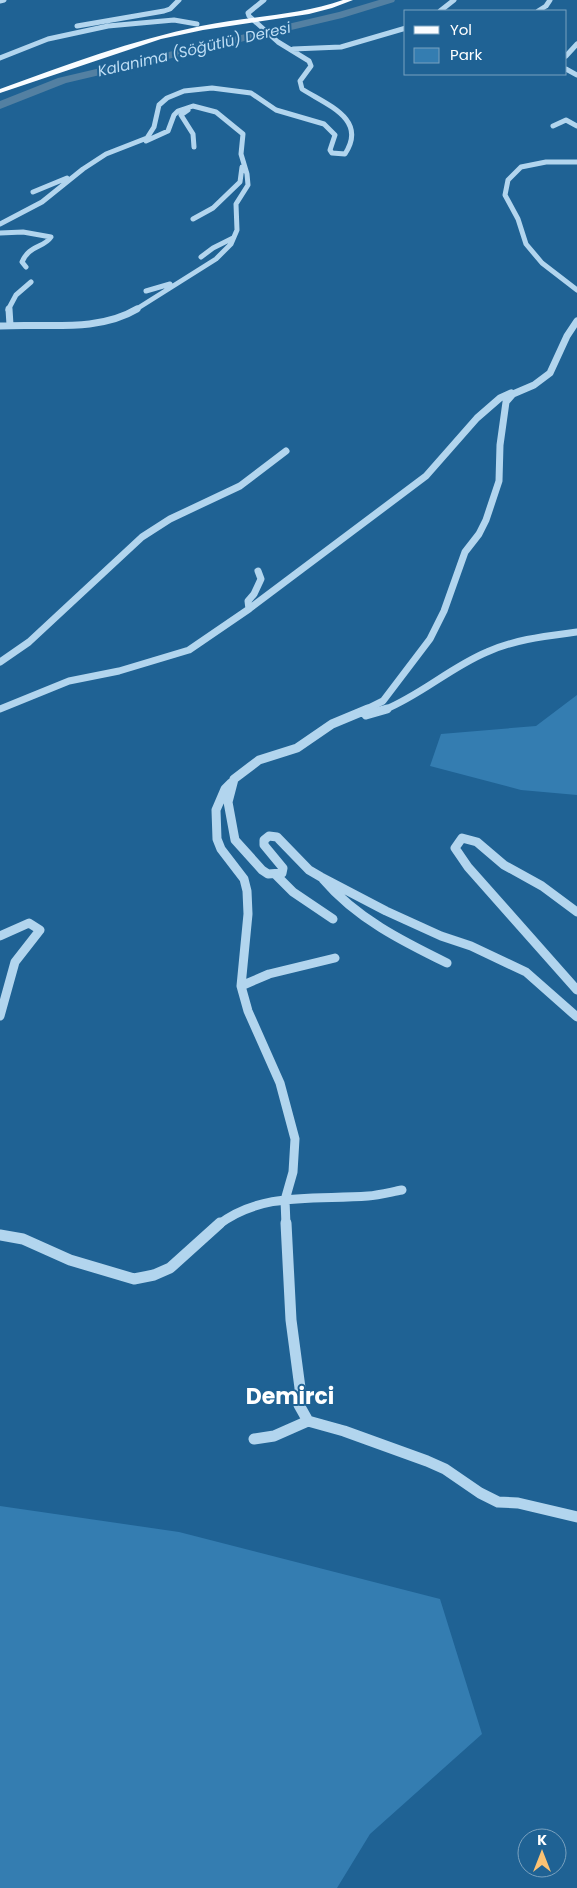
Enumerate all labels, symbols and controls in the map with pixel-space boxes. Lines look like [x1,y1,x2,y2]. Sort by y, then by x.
legend [404,10,567,75]
water label: Kalanima (Söğütlü) Deresi [95,16,293,81]
text: Yol [450,19,472,40]
text: Park [450,44,482,65]
district label: Demirci [246,1381,334,1412]
north arrow [517,1828,567,1878]
text: K [537,1830,547,1850]

